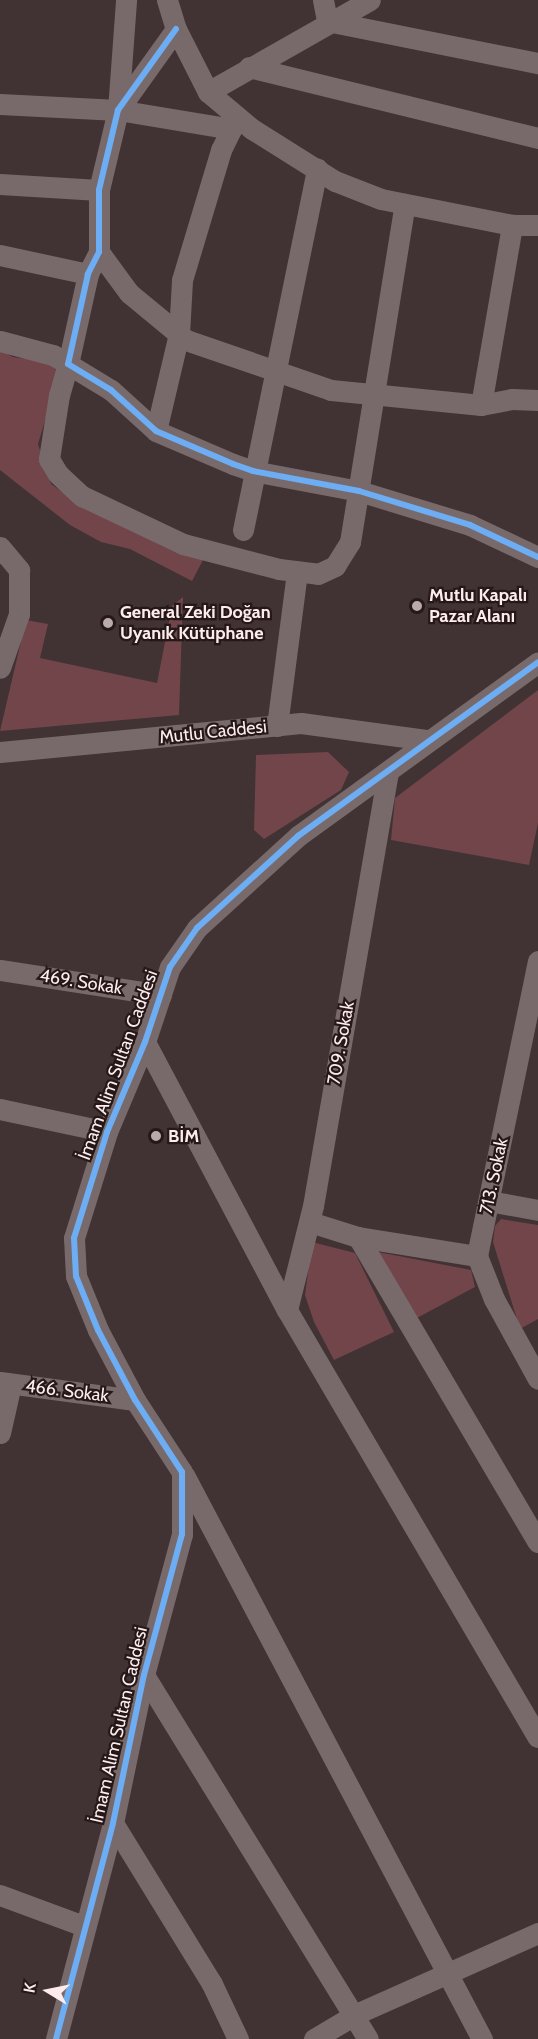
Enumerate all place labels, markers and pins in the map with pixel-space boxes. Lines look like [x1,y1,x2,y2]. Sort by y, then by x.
place label: Mutlu Kapalı Pazar Alanı [429,585,527,628]
marker: Mutlu Kapalı Pazar Alanı [410,599,424,613]
place label: General Zeki Doğan Uyanık Kütüphane [120,602,271,644]
marker: General Zeki Doğan Uyanık Kütüphane [101,616,115,630]
place label: BİM [168,1125,199,1147]
marker: BİM [149,1129,163,1143]

